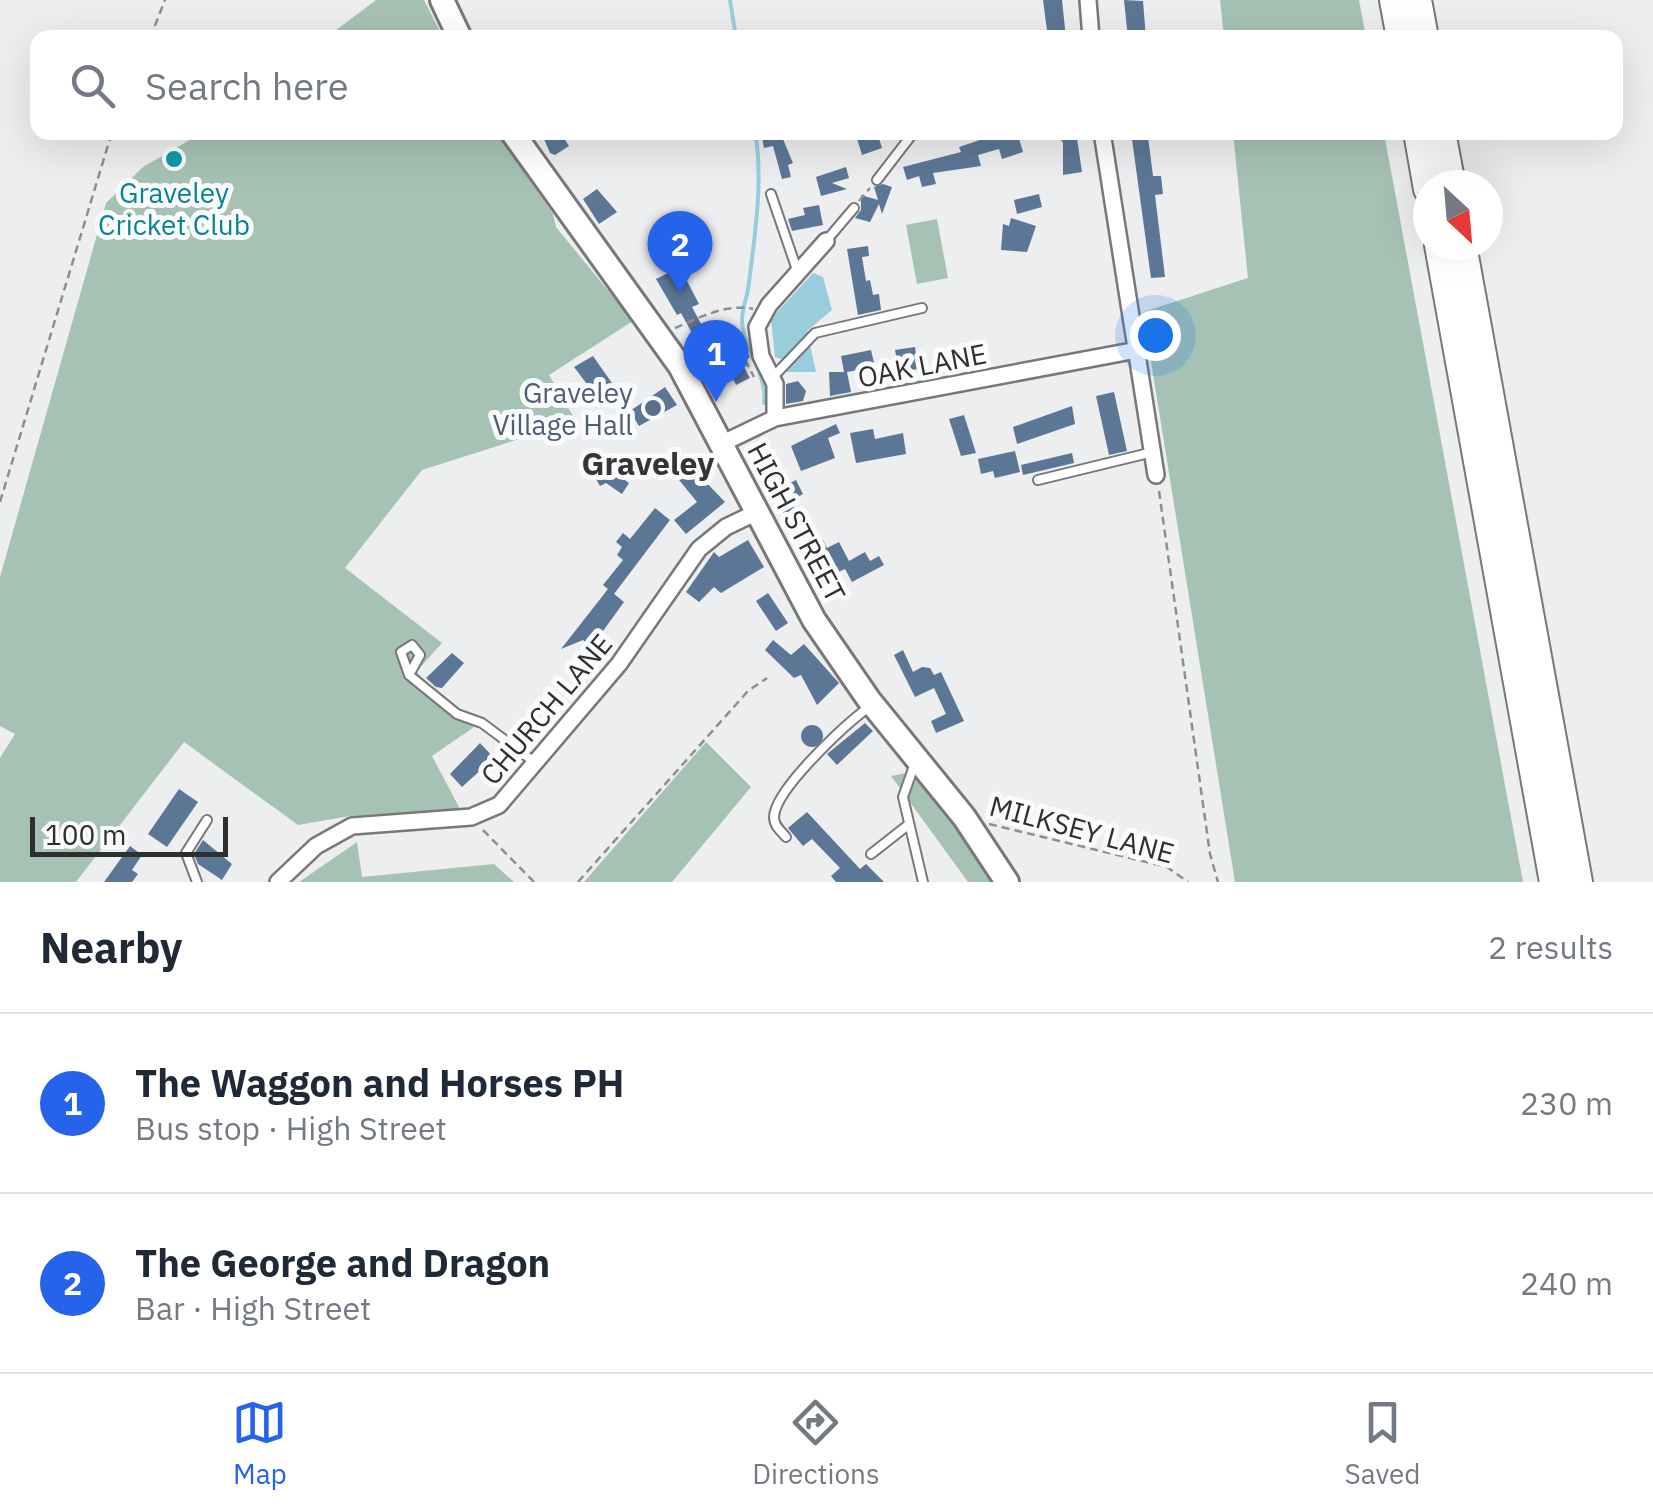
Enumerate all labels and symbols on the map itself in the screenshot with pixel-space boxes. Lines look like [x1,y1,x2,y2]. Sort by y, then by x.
marker: Graveley Cricket Club [163,148,185,170]
north arrow [1413,170,1503,260]
place label: Graveley Cricket Club [98,174,250,243]
pin: 2 [648,210,712,293]
your location [1130,310,1181,361]
pin: 1 [684,320,748,402]
street label: OAK LANE [854,334,990,396]
place label: Graveley Village Hall [492,374,633,443]
marker: Graveley Village Hall [642,397,664,419]
street label: HIGH STREET [739,436,855,608]
district label: Graveley [582,442,714,484]
street label: CHURCH LANE [472,626,620,792]
street label: MILKSEY LANE [986,787,1178,871]
scale bar [30,812,228,856]

